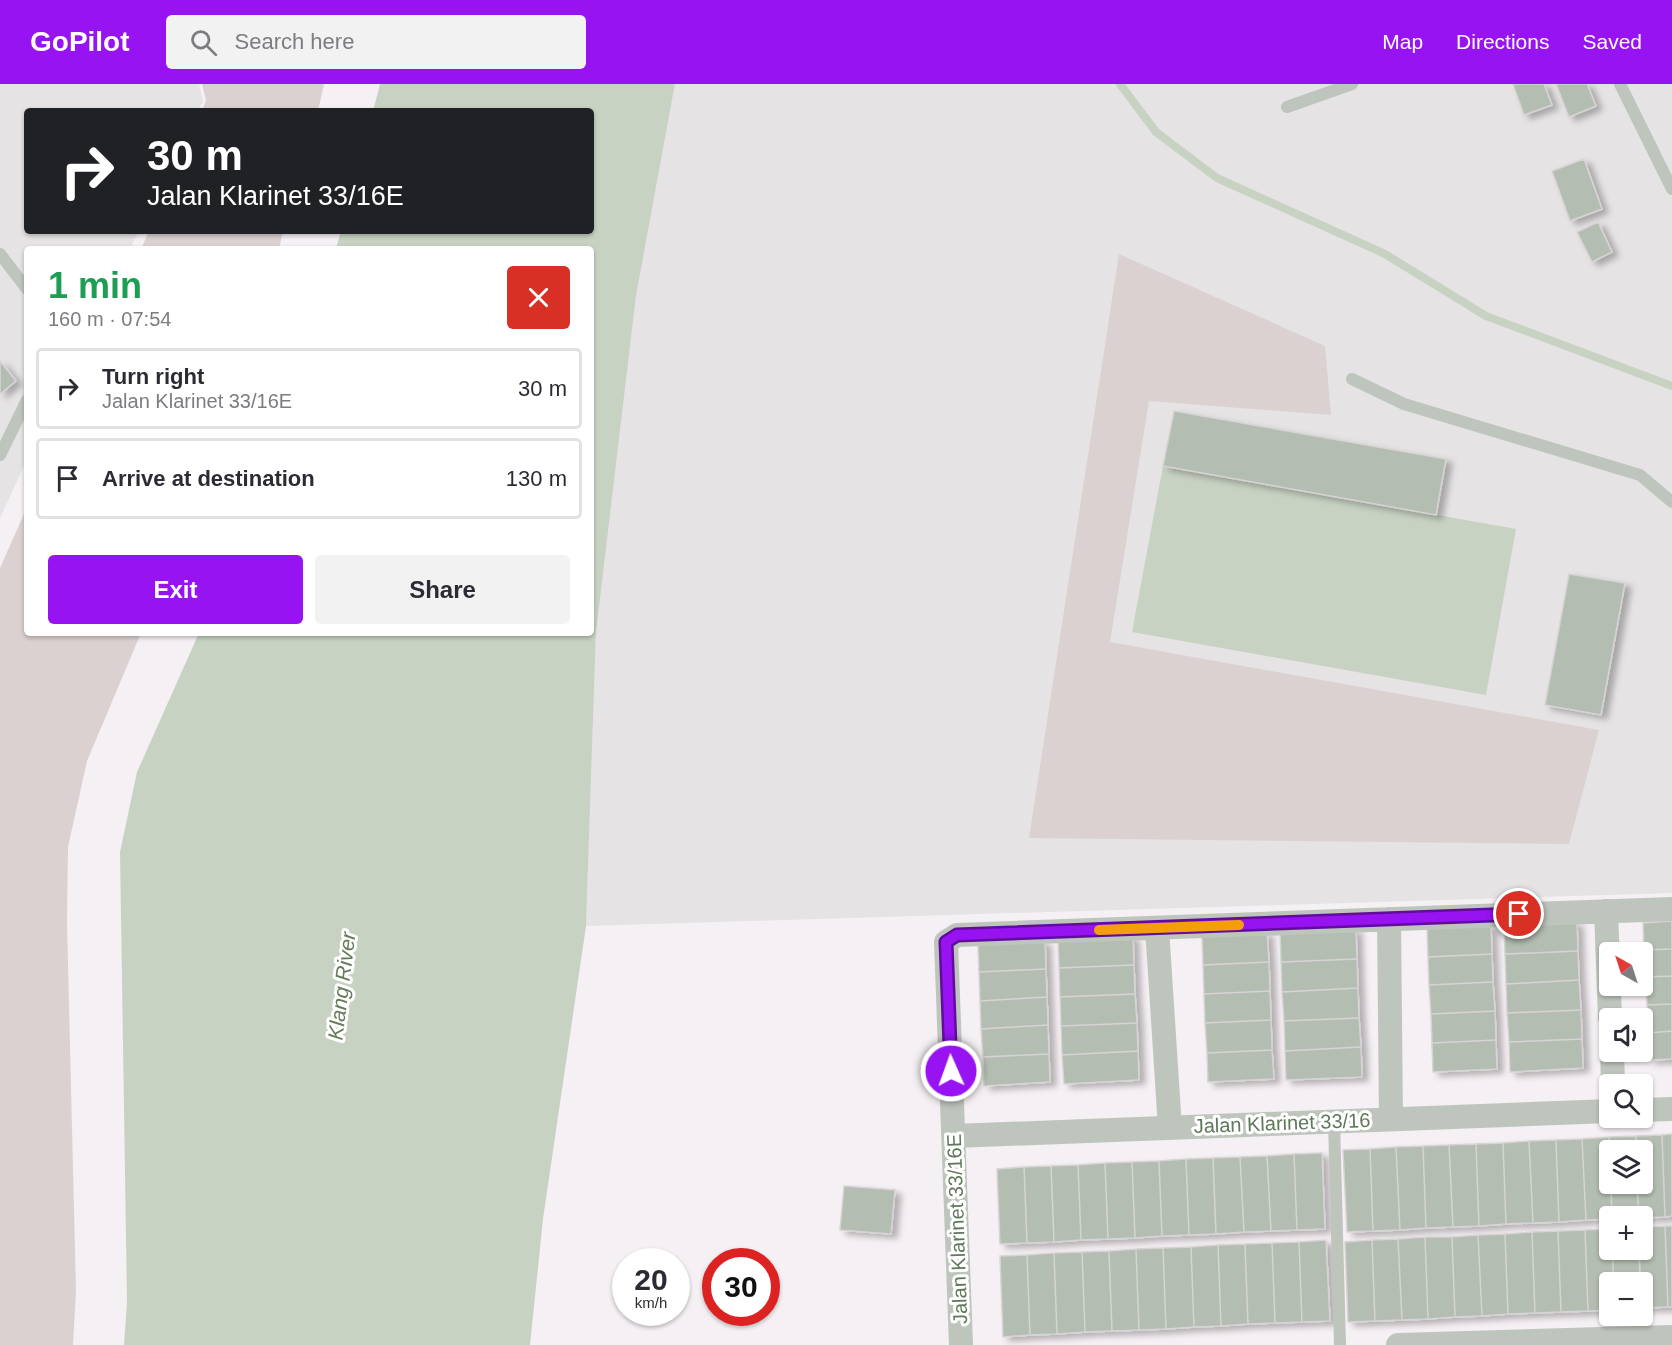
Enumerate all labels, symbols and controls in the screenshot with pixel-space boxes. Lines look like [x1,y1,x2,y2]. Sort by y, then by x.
search box [166,15,586,69]
text: GoPilot [30,26,130,57]
icon: search [187,26,220,59]
text: Search here [235,29,354,54]
text: Map [1382,30,1423,53]
text: Directions [1456,30,1549,53]
text: Saved [1582,30,1642,53]
icon: right [48,132,126,210]
text: 30 m [147,132,243,179]
text: Jalan Klarinet 33/16E [147,181,404,211]
text: 1 min [48,265,142,306]
button: close [507,266,570,329]
text: 160 m · 07:54 [48,308,171,330]
text: Turn right [102,364,204,389]
icon: right [51,372,84,405]
text: 30 m [518,376,567,401]
text: Jalan Klarinet 33/16E [102,390,292,412]
icon: arrive [51,462,84,495]
text: Arrive at destination [102,466,315,491]
text: 130 m [506,466,567,491]
button: Exit [48,555,303,624]
button: Share [315,555,570,624]
pin [1493,888,1544,939]
icon: arrive [1502,897,1535,930]
water label: Klang River [323,930,360,1041]
north arrow [1599,942,1653,996]
map controls [1599,942,1653,1326]
button: sound [1599,1008,1653,1062]
position arrow [919,1039,983,1103]
button: search [1599,1074,1653,1128]
street label: Jalan Klarinet 33/16 [1193,1109,1371,1137]
street label: Jalan Klarinet 33/16E [943,1134,971,1324]
button: layers [1599,1140,1653,1194]
button: + [1599,1206,1653,1260]
speed limit sign: 30 [702,1248,780,1326]
text: 20 [634,1263,668,1296]
button: − [1599,1272,1653,1326]
text: km/h [635,1294,667,1311]

